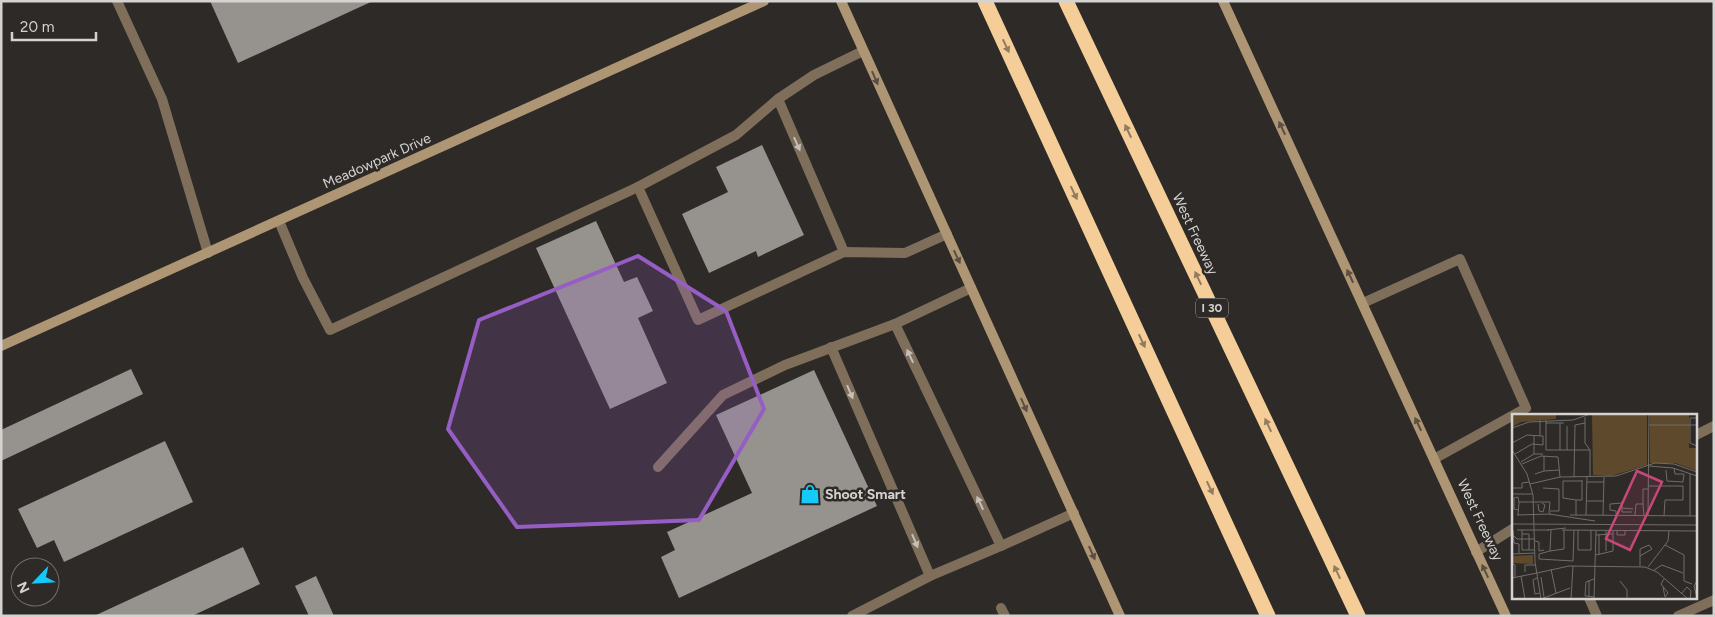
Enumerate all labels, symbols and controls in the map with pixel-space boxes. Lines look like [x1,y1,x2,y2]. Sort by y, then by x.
scale bar [12,10,96,42]
text: 20 m [20,18,54,36]
one-way arrow [1001,38,1010,53]
one-way arrow [871,70,880,85]
one-way arrow [1278,121,1286,135]
one-way arrow [1124,124,1132,139]
street label: Meadowpark Drive [320,129,434,192]
one-way arrow [794,137,802,151]
one-way arrow [1070,186,1078,200]
street label: West Freeway [1169,190,1222,278]
one-way arrow [953,250,961,264]
one-way arrow [1346,269,1354,283]
one-way arrow [1194,271,1202,285]
road number: I 30 [1196,298,1228,318]
one-way arrow [1138,334,1146,348]
one-way arrow [906,349,914,363]
one-way arrow [847,385,855,399]
one-way arrow [1021,398,1029,412]
inset map [1512,414,1698,600]
one-way arrow [1414,417,1422,431]
one-way arrow [1263,418,1271,432]
street label: West Freeway [1454,476,1507,564]
one-way arrow [1206,481,1214,495]
shop icon: Shoot Smart [799,483,821,505]
place label: Shoot Smart [825,486,906,503]
one-way arrow [976,496,984,510]
one-way arrow [911,534,919,548]
one-way arrow [1088,546,1096,560]
north arrow [10,557,60,607]
one-way arrow [1481,564,1489,578]
one-way arrow [1333,565,1341,579]
text: N [14,579,34,596]

